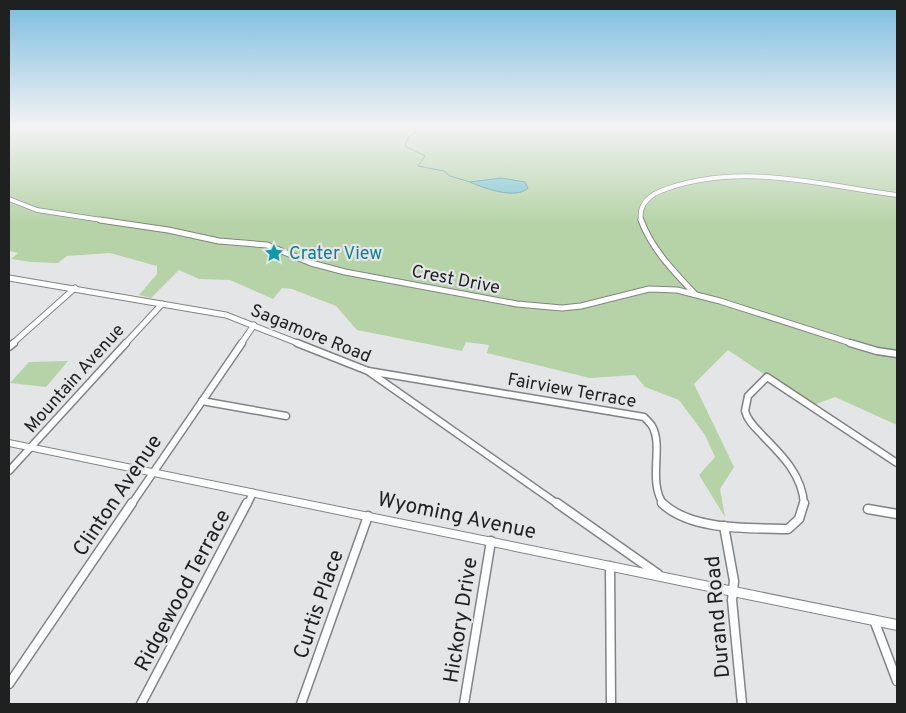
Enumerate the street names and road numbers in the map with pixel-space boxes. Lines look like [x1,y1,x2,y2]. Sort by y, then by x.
street label: Crest Drive [410,261,502,300]
street label: Sagamore Road [247,300,374,369]
street label: Mountain Avenue [20,320,130,438]
street label: Fairview Terrace [506,369,638,414]
street label: Clinton Avenue [68,430,169,562]
street label: Wyoming Avenue [375,486,538,546]
street label: Ridgewood Terrace [129,505,237,676]
street label: Curtis Place [288,546,351,663]
street label: Durand Road [700,554,737,679]
street label: Hickory Drive [438,555,485,685]

